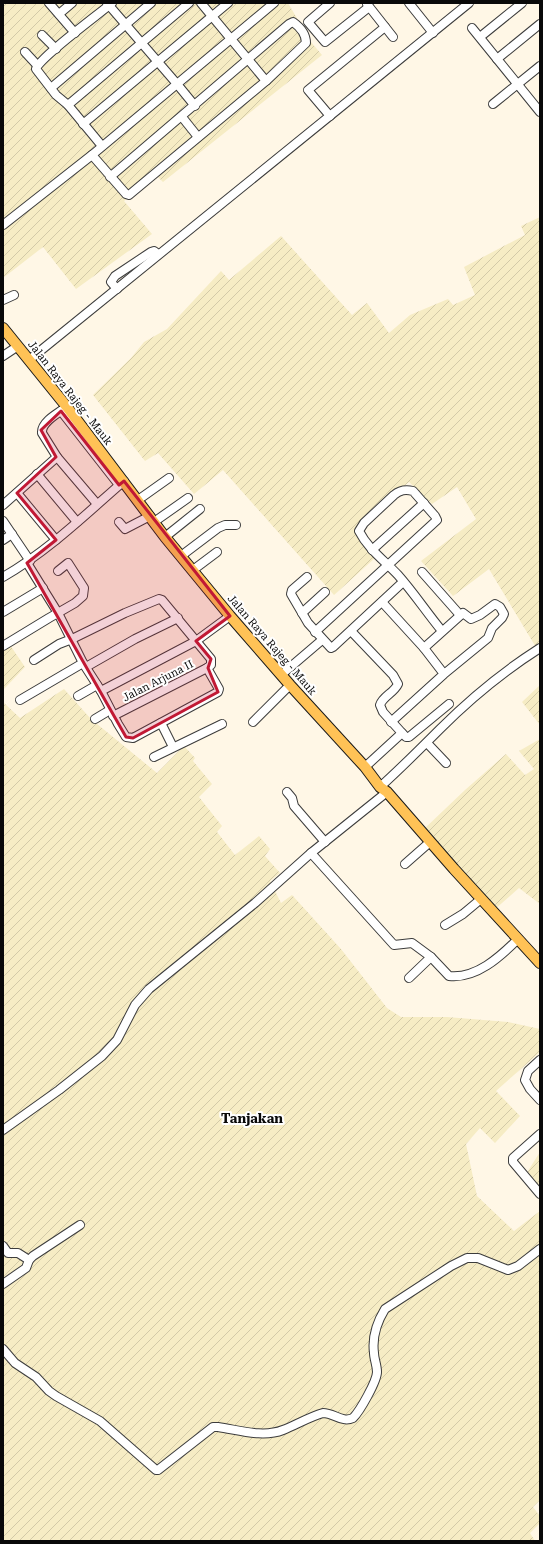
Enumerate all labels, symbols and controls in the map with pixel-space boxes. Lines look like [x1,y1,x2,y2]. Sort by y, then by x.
street label: Jalan Raya Rajeg - Mauk [25,338,115,448]
street label: Jalan Raya Rajeg - Mauk [225,592,319,698]
street label: Jalan Arjuna II [120,658,196,704]
district label: Tanjakan [221,1111,283,1126]

